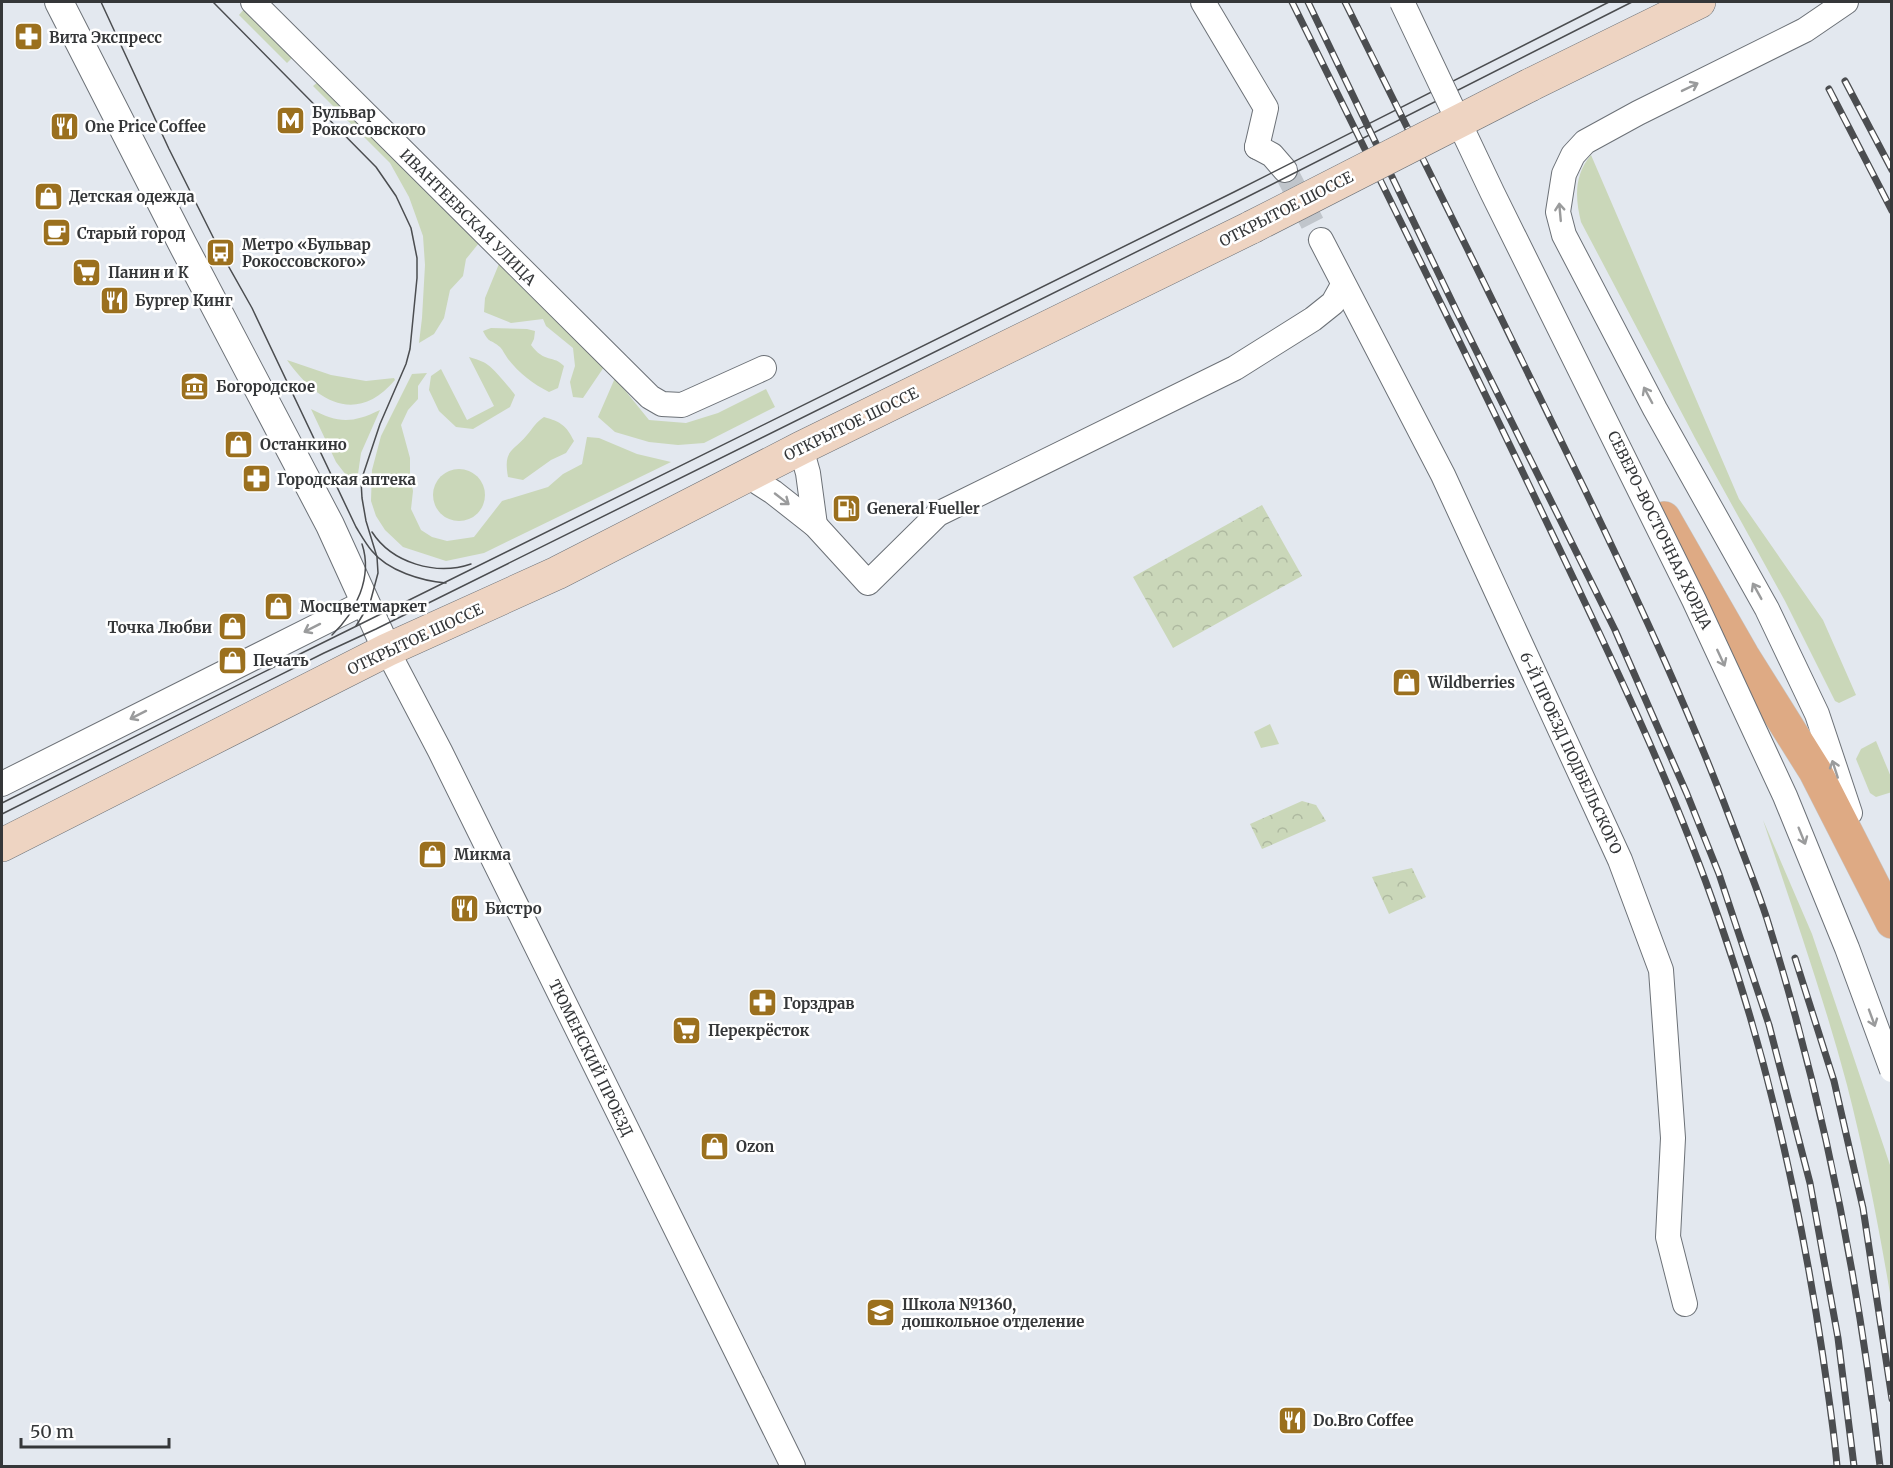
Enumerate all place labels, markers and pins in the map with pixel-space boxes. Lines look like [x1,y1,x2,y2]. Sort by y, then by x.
pharmacy icon: Вита Экспресс [12,21,44,53]
place label: Вита Экспресс [49,28,162,47]
place label: Бульвар Рокоссовского [312,103,426,139]
metro station icon: Бульвар Рокоссовского [275,105,307,137]
restaurant icon: One Price Coffee [48,110,80,142]
place label: One Price Coffee [85,117,206,136]
shop icon: Детская одежда [32,180,64,212]
place label: Детская одежда [69,187,195,206]
cafe icon: Старый город [40,217,72,249]
place label: Старый город [77,224,186,243]
place label: Метро «Бульвар Рокоссовского» [242,235,371,271]
bus stop icon: Метро «Бульвар Рокоссовского» [205,237,237,269]
supermarket icon: Панин и К [71,256,103,288]
place label: Панин и К [108,263,189,282]
restaurant icon: Бургер Кинг [98,284,130,316]
place label: Бургер Кинг [135,291,233,310]
museum icon: Богородское [179,370,211,402]
place label: Богородское [216,377,315,396]
shop icon: Останкино [223,428,255,460]
place label: Останкино [260,435,347,454]
pharmacy icon: Городская аптека [240,463,272,495]
place label: Городская аптека [277,470,417,489]
fuel station icon: General Fueller [830,492,862,524]
place label: General Fueller [867,499,980,518]
shop icon: Мосцветмаркет [263,590,295,622]
place label: Мосцветмаркет [300,597,427,616]
shop icon: Точка Любви [217,611,249,643]
place label: Точка Любви [107,618,212,637]
shop icon: Печать [216,644,248,676]
place label: Печать [253,651,309,670]
shop icon: Wildberries [1391,666,1423,698]
place label: Wildberries [1427,673,1515,692]
shop icon: Микма [417,838,449,870]
place label: Микма [454,845,511,864]
restaurant icon: Бистро [448,892,480,924]
place label: Бистро [485,899,542,918]
pharmacy icon: Горздрав [746,987,778,1019]
place label: Горздрав [783,994,855,1013]
supermarket icon: Перекрёсток [671,1014,703,1046]
place label: Перекрёсток [708,1021,810,1040]
shop icon: Ozon [699,1130,731,1162]
place label: Ozon [736,1137,774,1156]
place label: Школа №1360, дошкольное отделение [901,1295,1084,1331]
school or university icon: Школа №1360, дошкольное отделение [865,1297,897,1329]
restaurant icon: Do.Bro Coffee [1276,1404,1308,1436]
place label: Do.Bro Coffee [1313,1411,1414,1430]

